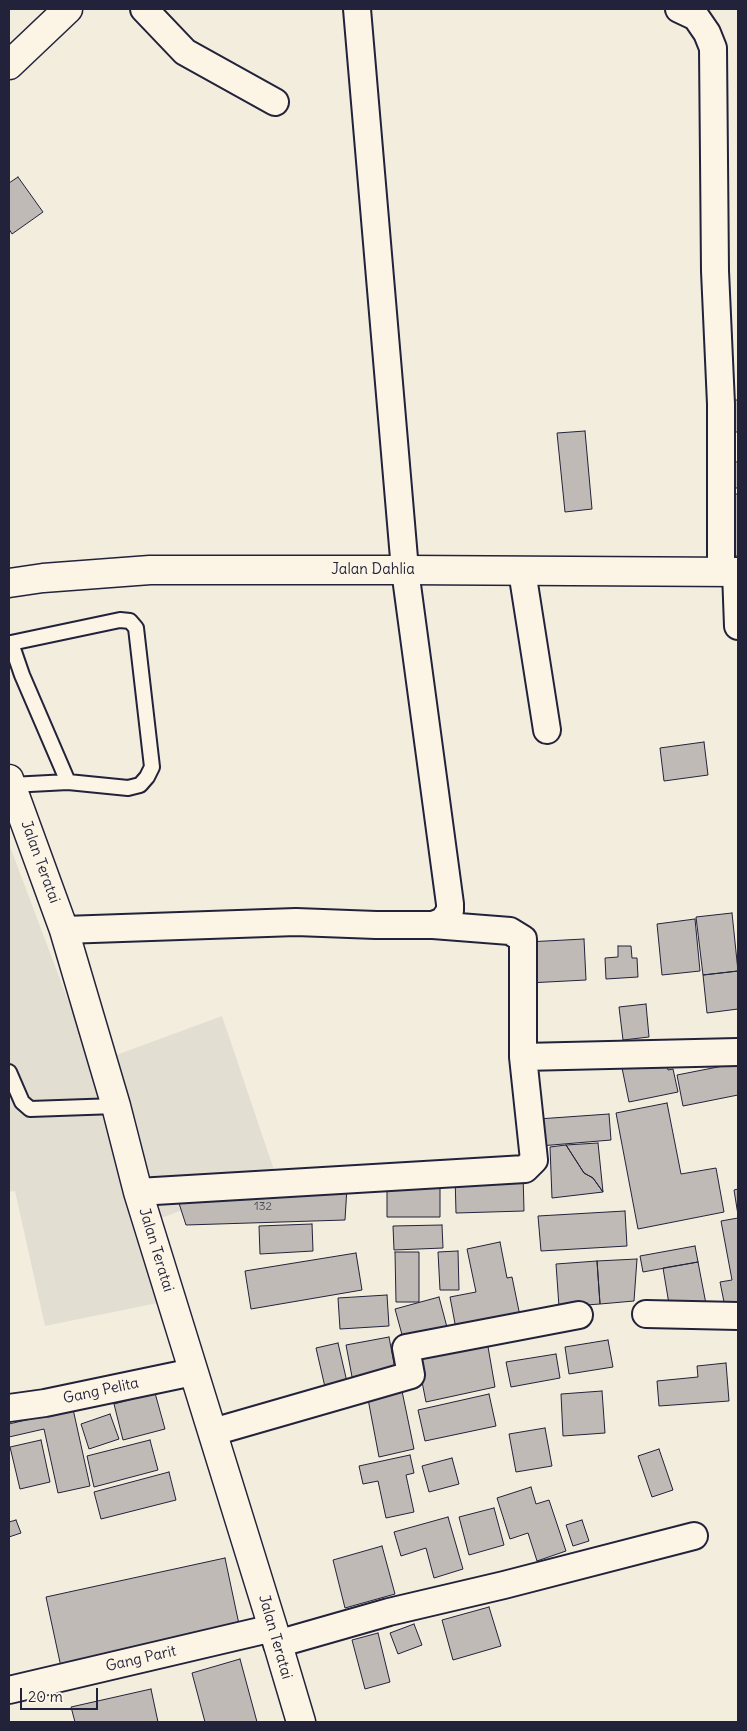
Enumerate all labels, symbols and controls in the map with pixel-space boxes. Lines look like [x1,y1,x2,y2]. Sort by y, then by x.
street label: Jalan Dahlia [331,561,415,579]
street label: Jalan Teratai [17,818,63,906]
house number: 132 [254,1200,272,1214]
street label: Jalan Teratai [135,1206,177,1294]
street label: Gang Pelita [62,1374,140,1408]
street label: Jalan Teratai [254,1593,296,1681]
street label: Gang Parit [104,1642,178,1676]
scale bar [22,1678,100,1710]
text: 20 m [28,1687,63,1706]

